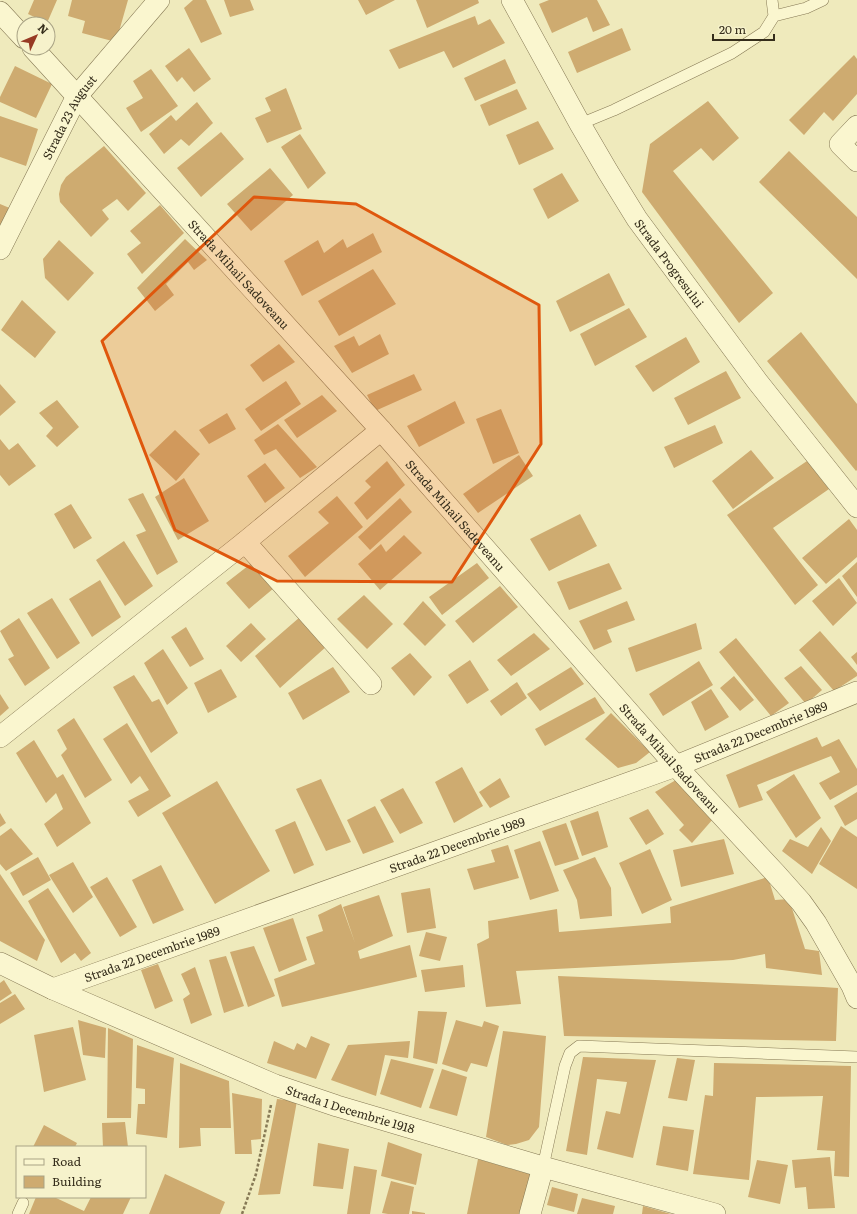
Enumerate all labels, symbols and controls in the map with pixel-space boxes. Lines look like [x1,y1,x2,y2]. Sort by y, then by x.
north arrow [16,16,56,56]
scale bar [713,16,774,42]
text: N [35,19,53,37]
text: 20 m [719,20,746,38]
street label: Strada 23 August [37,71,100,163]
street label: Strada Mihail Sadoveanu [184,215,294,333]
street label: Strada Progresului [631,215,709,311]
street label: Strada Mihail Sadoveanu [402,455,510,575]
street label: Strada 22 Decembrie 1989 [691,696,830,767]
street label: Strada Mihail Sadoveanu [616,699,725,818]
street label: Strada 22 Decembrie 1989 [387,812,527,877]
street label: Strada 22 Decembrie 1989 [82,921,222,986]
street label: Strada 1 Decembrie 1918 [283,1080,417,1138]
legend [16,1146,146,1198]
text: Road [52,1152,82,1170]
text: Building [52,1172,102,1190]

